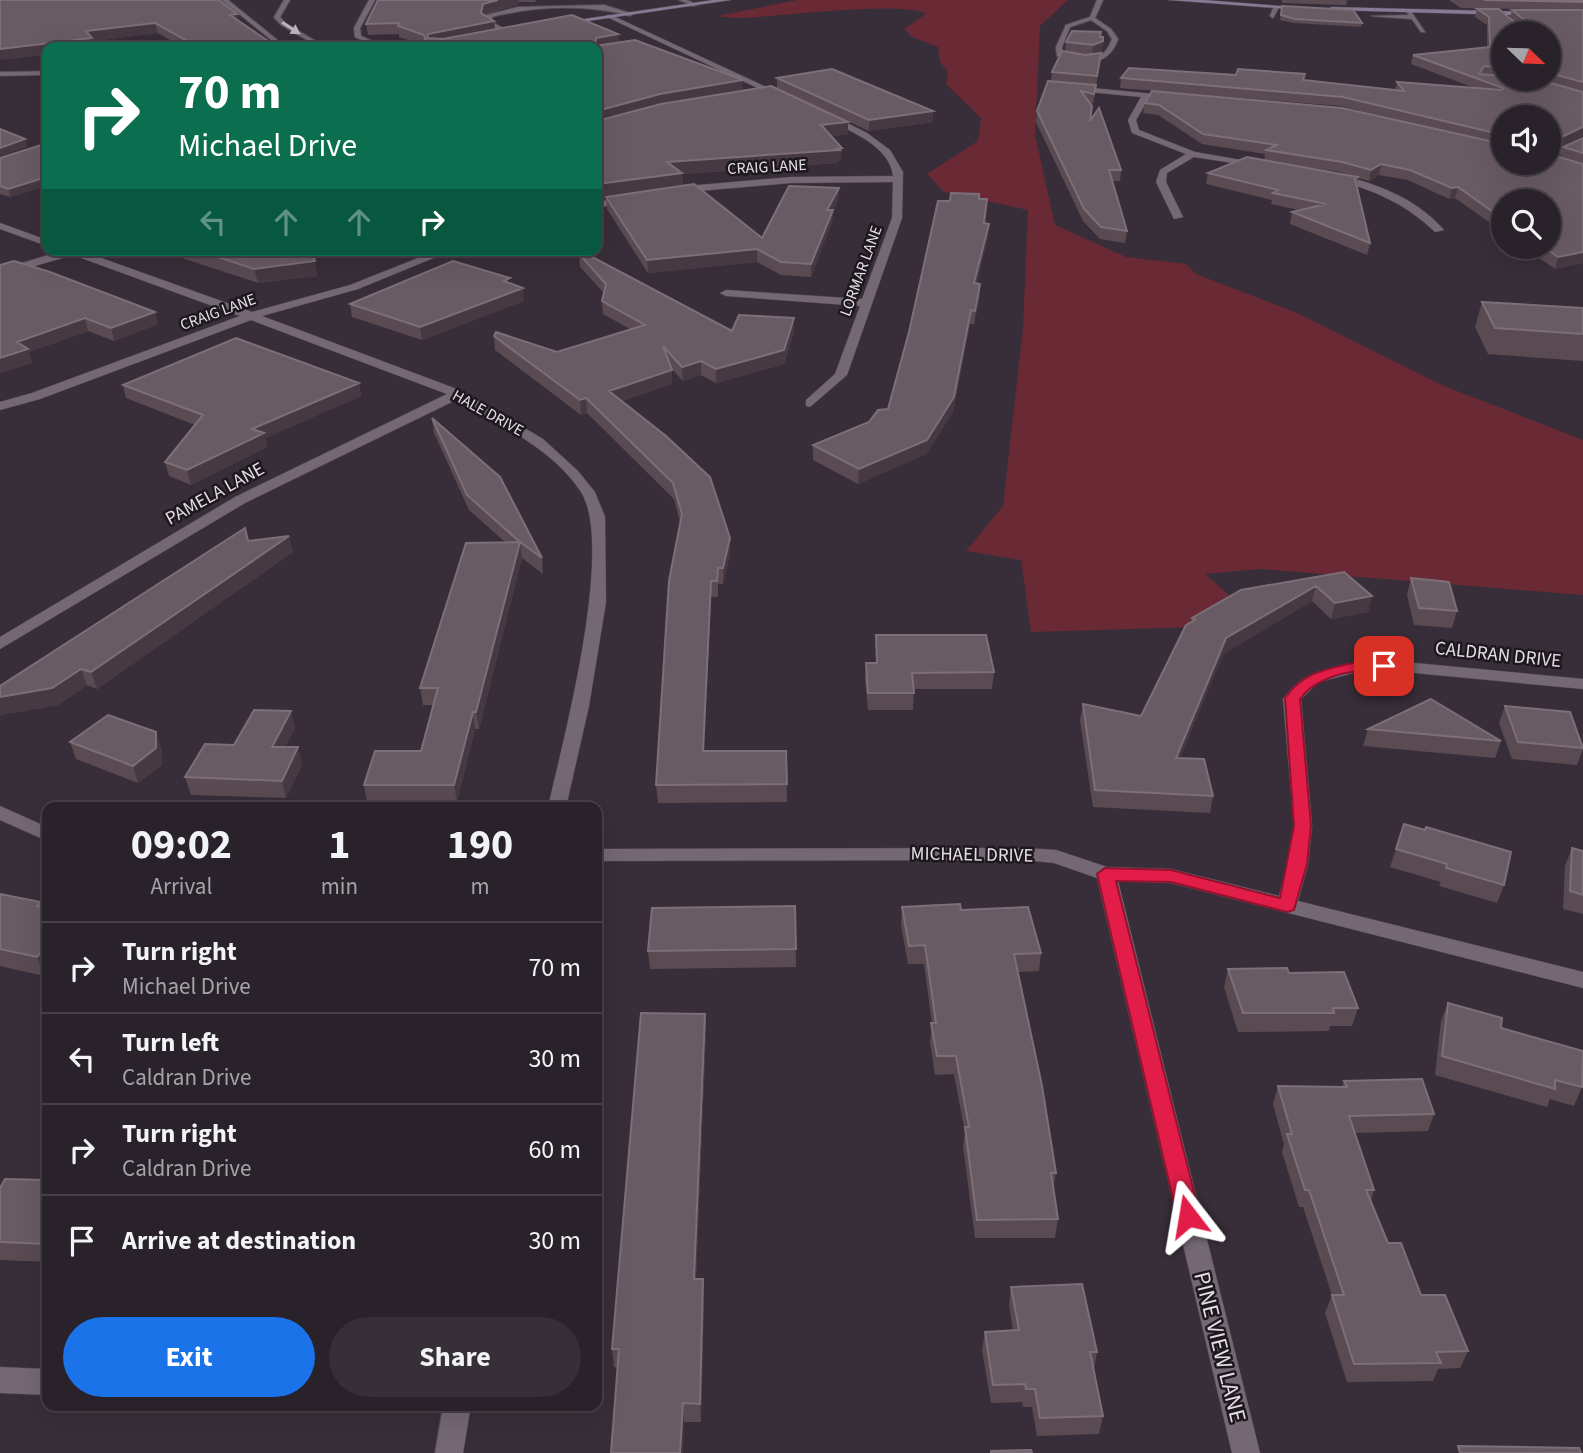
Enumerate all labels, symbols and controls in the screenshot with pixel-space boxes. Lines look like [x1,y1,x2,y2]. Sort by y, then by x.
one-way arrow [281,21,301,34]
north arrow [1491,21,1561,91]
map controls [1491,21,1561,259]
text: 70 m [178,58,282,128]
icon: right [63,70,154,161]
button: sound [1491,105,1561,175]
text: Michael Drive [178,123,357,169]
street label: CRAIG LANE [727,154,807,180]
button: search [1491,189,1561,259]
icon: left [194,203,232,241]
icon: ahead [267,203,305,241]
icon: ahead [340,203,378,241]
icon: right [413,203,451,241]
street label: LORMAR LANE [834,223,888,319]
street label: CRAIG LANE [177,288,259,336]
street label: HALE DRIVE [448,384,528,442]
street label: PAMELA LANE [161,456,269,532]
street label: CALDRAN DRIVE [1434,635,1562,675]
pin [1354,636,1414,696]
icon: arrive [1365,647,1403,685]
text: 09:02 [131,815,232,875]
text: 1 [328,815,350,875]
text: 190 [447,815,513,875]
street label: MICHAEL DRIVE [910,840,1034,870]
text: Arrival [150,870,212,903]
text: min [321,870,358,903]
text: m [470,870,490,903]
text: Turn right [122,933,237,970]
icon: right [63,949,101,987]
text: 70 m [528,949,581,986]
text: Michael Drive [122,970,251,1003]
text: Turn left [122,1024,219,1061]
icon: left [63,1040,101,1078]
text: 30 m [528,1040,581,1077]
text: Caldran Drive [122,1061,251,1094]
text: Turn right [122,1115,237,1152]
icon: right [63,1131,101,1169]
text: 60 m [528,1131,581,1168]
text: Caldran Drive [122,1152,251,1185]
position arrow [1151,1179,1225,1253]
icon: arrive [63,1222,101,1260]
text: Arrive at destination [122,1222,356,1259]
text: 30 m [528,1222,581,1259]
street label: PINE VIEW LANE [1185,1268,1255,1426]
button: Exit [63,1317,315,1397]
button: Share [329,1317,581,1397]

